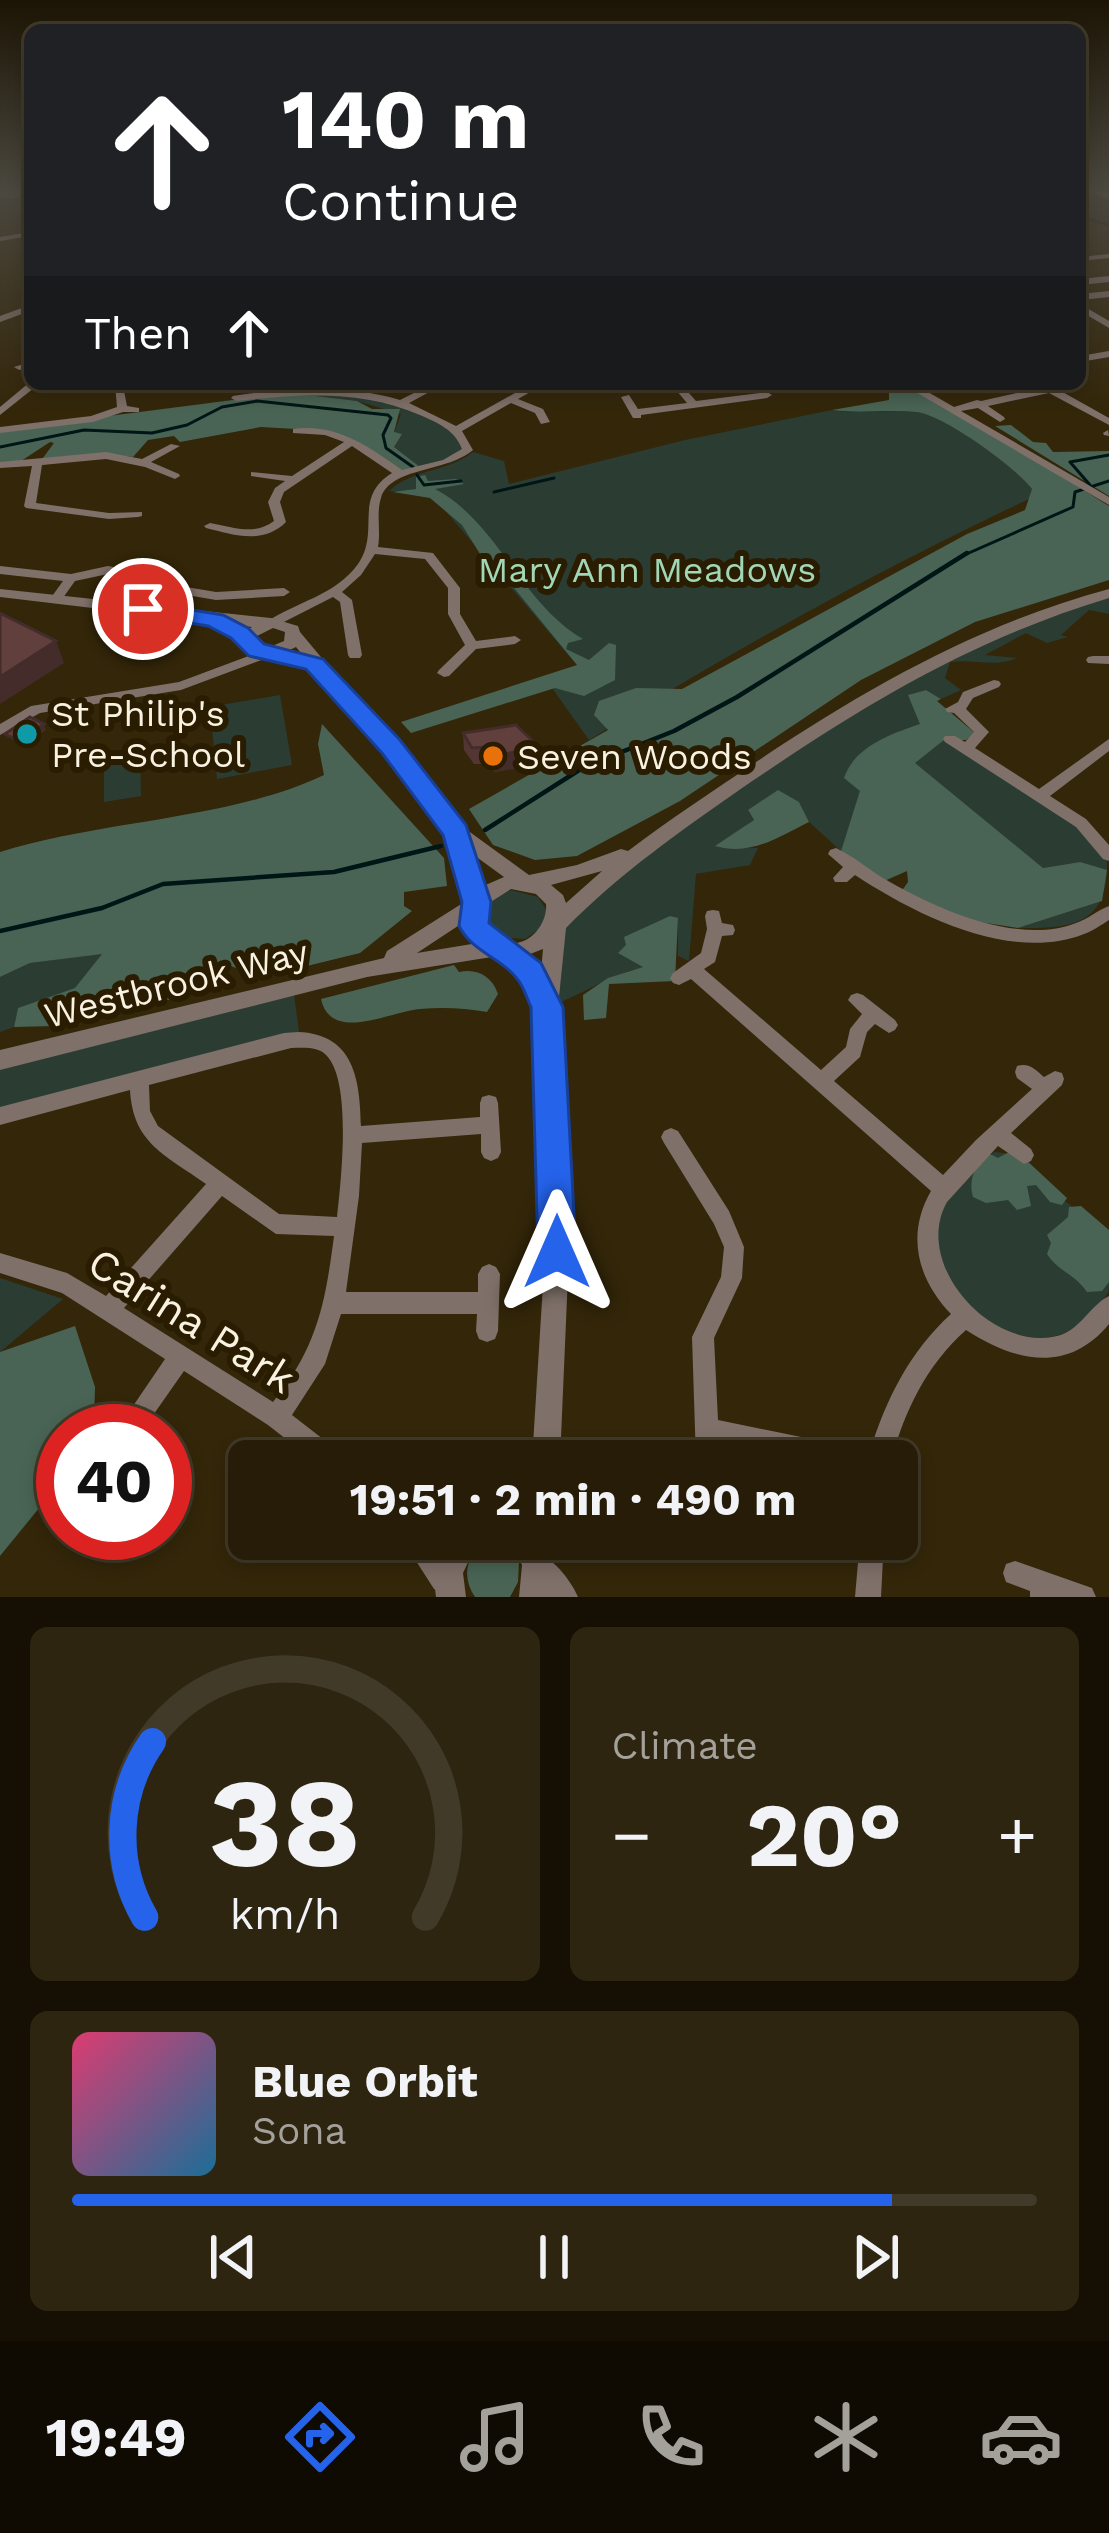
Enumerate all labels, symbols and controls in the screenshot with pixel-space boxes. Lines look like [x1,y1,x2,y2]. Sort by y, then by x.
text: 140 m [282,70,530,168]
icon: ahead [84,72,240,228]
text: Continue [282,170,519,233]
icon: ahead [216,300,282,366]
text: Then [84,307,192,360]
park label: Mary Ann Meadows [478,549,816,591]
pin [92,558,194,660]
icon: arrive [110,576,176,642]
place label: St Philip's Pre-School [51,693,245,776]
marker: St Philip's Pre-School [14,721,40,747]
place label: Seven Woods [517,736,752,778]
marker: Seven Woods [480,743,506,769]
street label: Westbrook Way [40,931,313,1037]
position arrow [494,1189,620,1315]
street label: Carina Park [79,1238,304,1403]
speed limit sign: 40 [36,1404,192,1560]
text: 19:51 · 2 min · 490 m [350,1473,796,1526]
text: Climate [612,1723,758,1768]
text: 38 [209,1750,361,1896]
text: 20° [746,1782,902,1888]
text: − [612,1797,651,1874]
text: + [997,1797,1037,1874]
text: km/h [229,1889,340,1939]
text: Blue Orbit [252,2055,478,2108]
text: Sona [252,2108,347,2153]
icon: previous [200,2224,266,2290]
icon: pause [521,2224,587,2290]
icon: next [843,2224,909,2290]
icon: directions [278,2395,362,2479]
icon: music [453,2395,537,2479]
icon: phone [629,2395,713,2479]
icon: climate [804,2395,888,2479]
icon: car [979,2395,1063,2479]
text: 19:49 [46,2406,187,2469]

